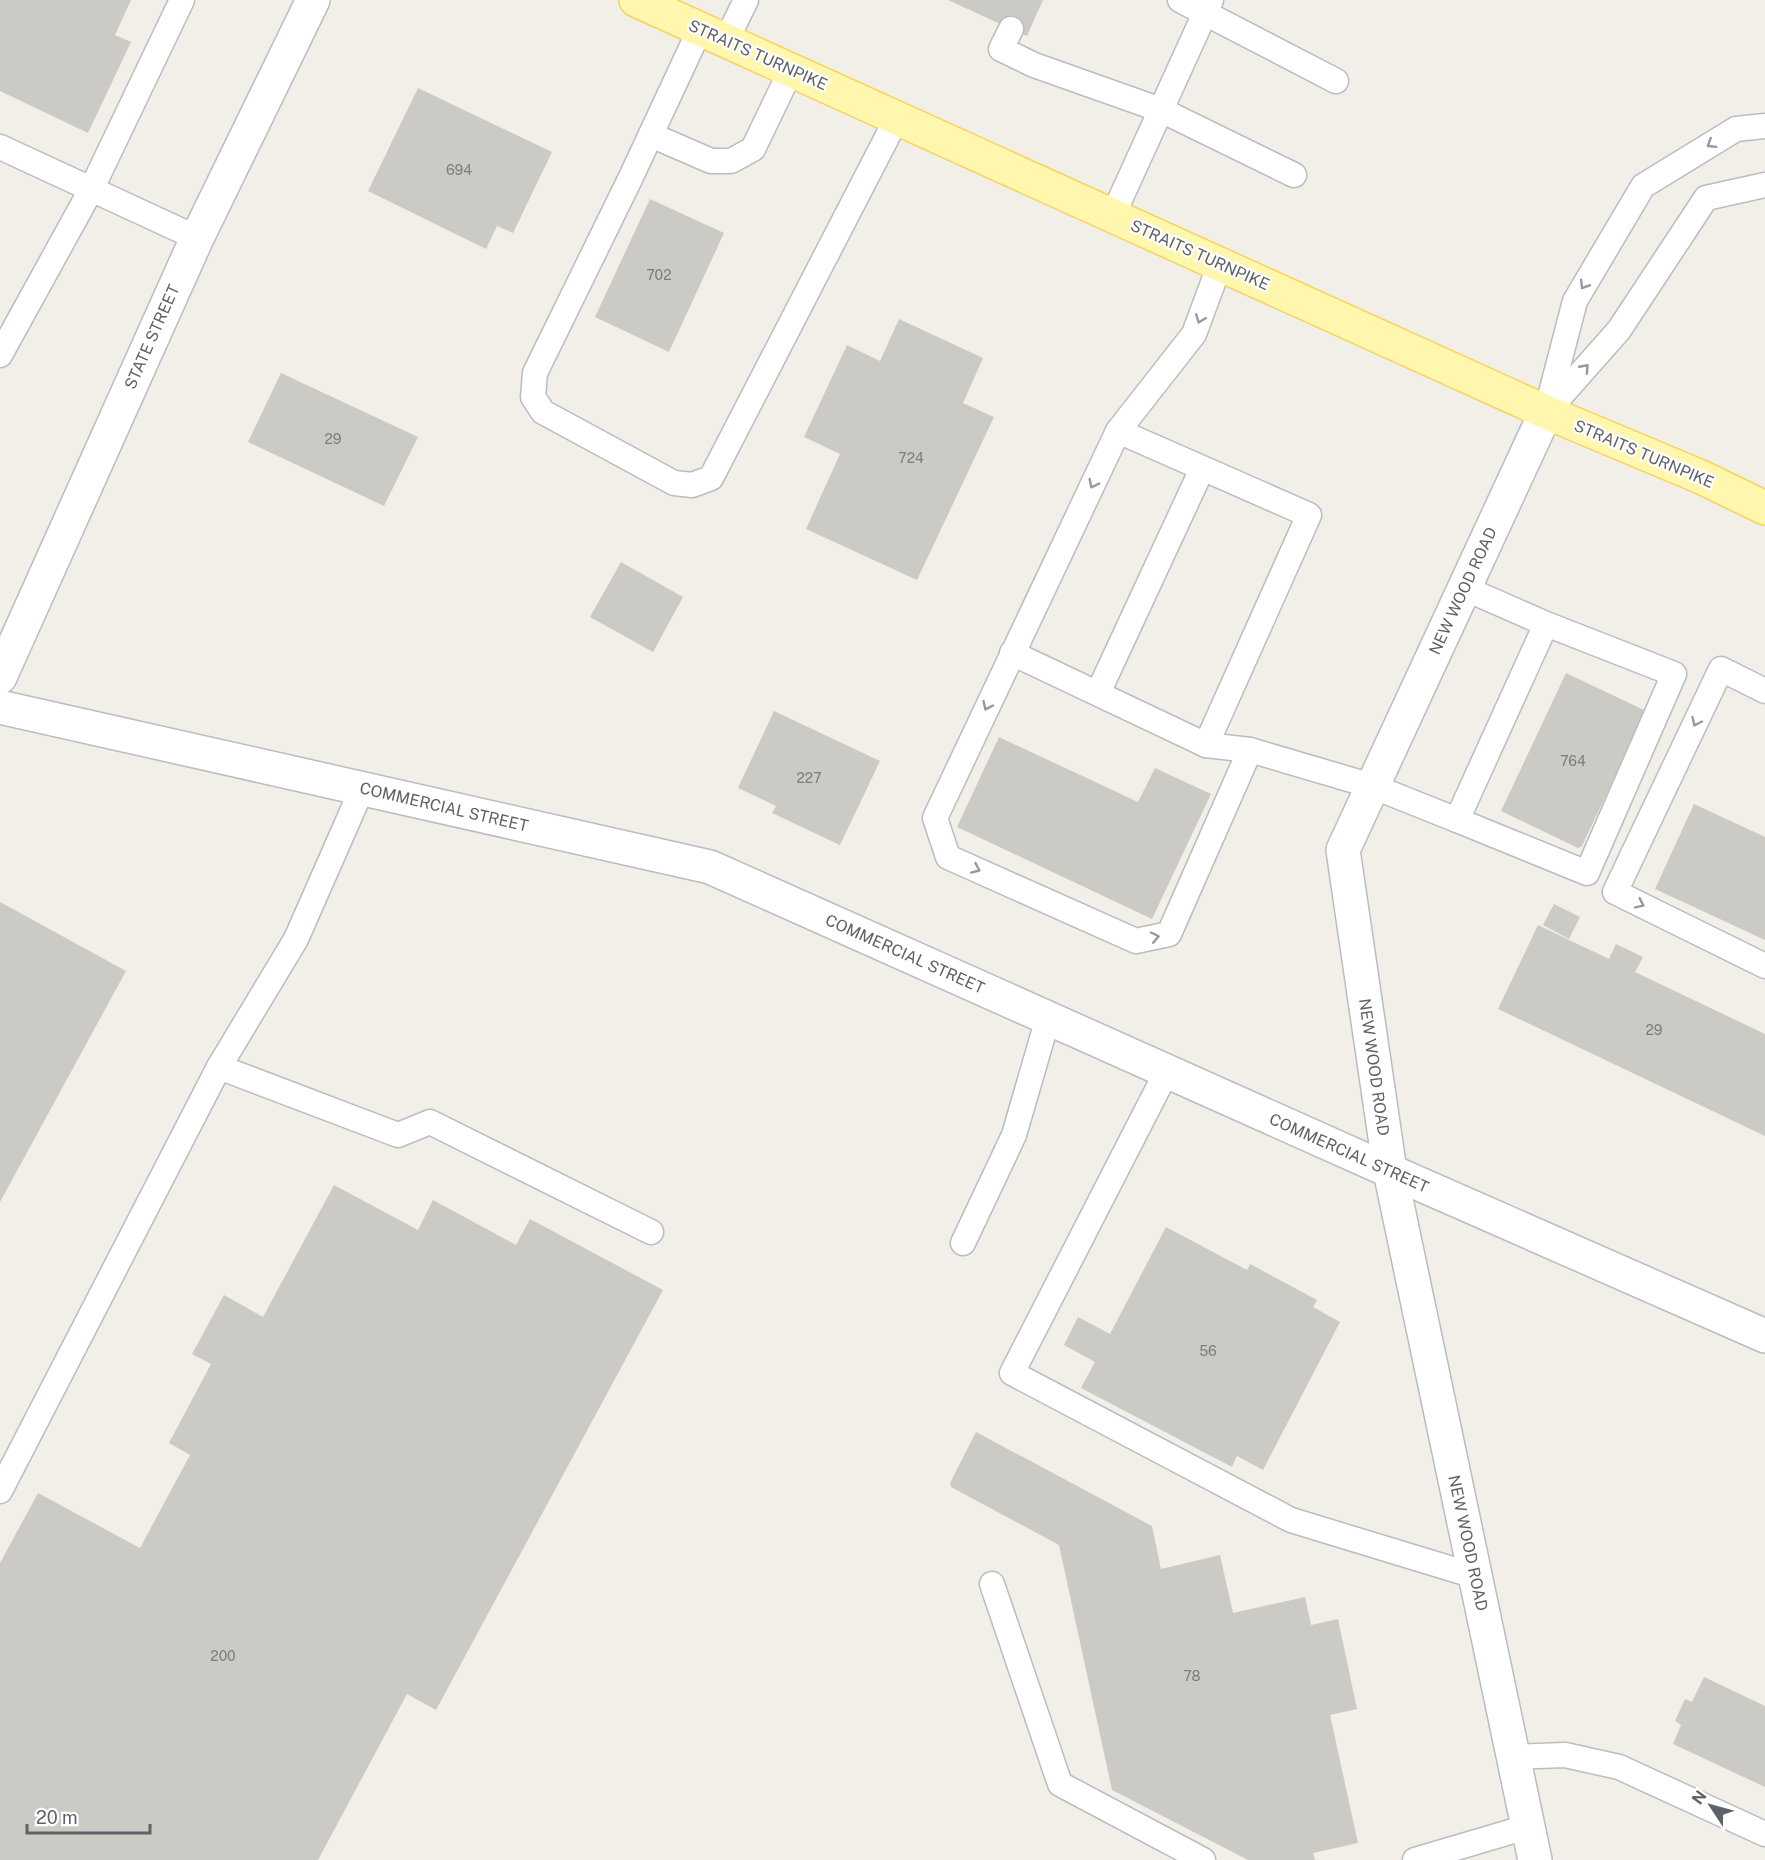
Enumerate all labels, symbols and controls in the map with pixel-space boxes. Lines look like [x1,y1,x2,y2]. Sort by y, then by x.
street label: STRAITS TURNPIKE [686,16,830,94]
one-way arrow [1707,137,1717,149]
house number: 694 [446,162,472,178]
street label: STRAITS TURNPIKE [1128,216,1272,294]
house number: 702 [646,267,672,283]
one-way arrow [1580,279,1591,289]
street label: STATE STREET [120,281,184,392]
one-way arrow [1194,313,1207,323]
one-way arrow [1578,365,1589,375]
street label: STRAITS TURNPIKE [1571,416,1717,492]
house number: 29 [324,431,342,447]
house number: 724 [898,450,924,466]
one-way arrow [1088,478,1100,489]
street label: NEW WOOD ROAD [1425,524,1501,658]
one-way arrow [983,699,995,710]
one-way arrow [1691,715,1703,726]
house number: 764 [1560,753,1586,769]
house number: 227 [796,770,822,786]
street label: COMMERCIAL STREET [358,778,531,836]
one-way arrow [969,862,980,874]
one-way arrow [1634,897,1645,909]
street label: COMMERCIAL STREET [822,910,988,998]
one-way arrow [1149,931,1159,944]
street label: NEW WOOD ROAD [1355,997,1393,1137]
house number: 29 [1645,1022,1663,1038]
street label: COMMERCIAL STREET [1266,1109,1432,1197]
house number: 56 [1199,1343,1217,1359]
street label: NEW WOOD ROAD [1444,1473,1492,1613]
house number: 200 [210,1648,236,1664]
house number: 78 [1183,1668,1201,1684]
north arrow [1681,1776,1741,1836]
text: N [1688,1787,1711,1808]
scale bar [27,1797,150,1835]
text: 20 m [36,1807,78,1828]

